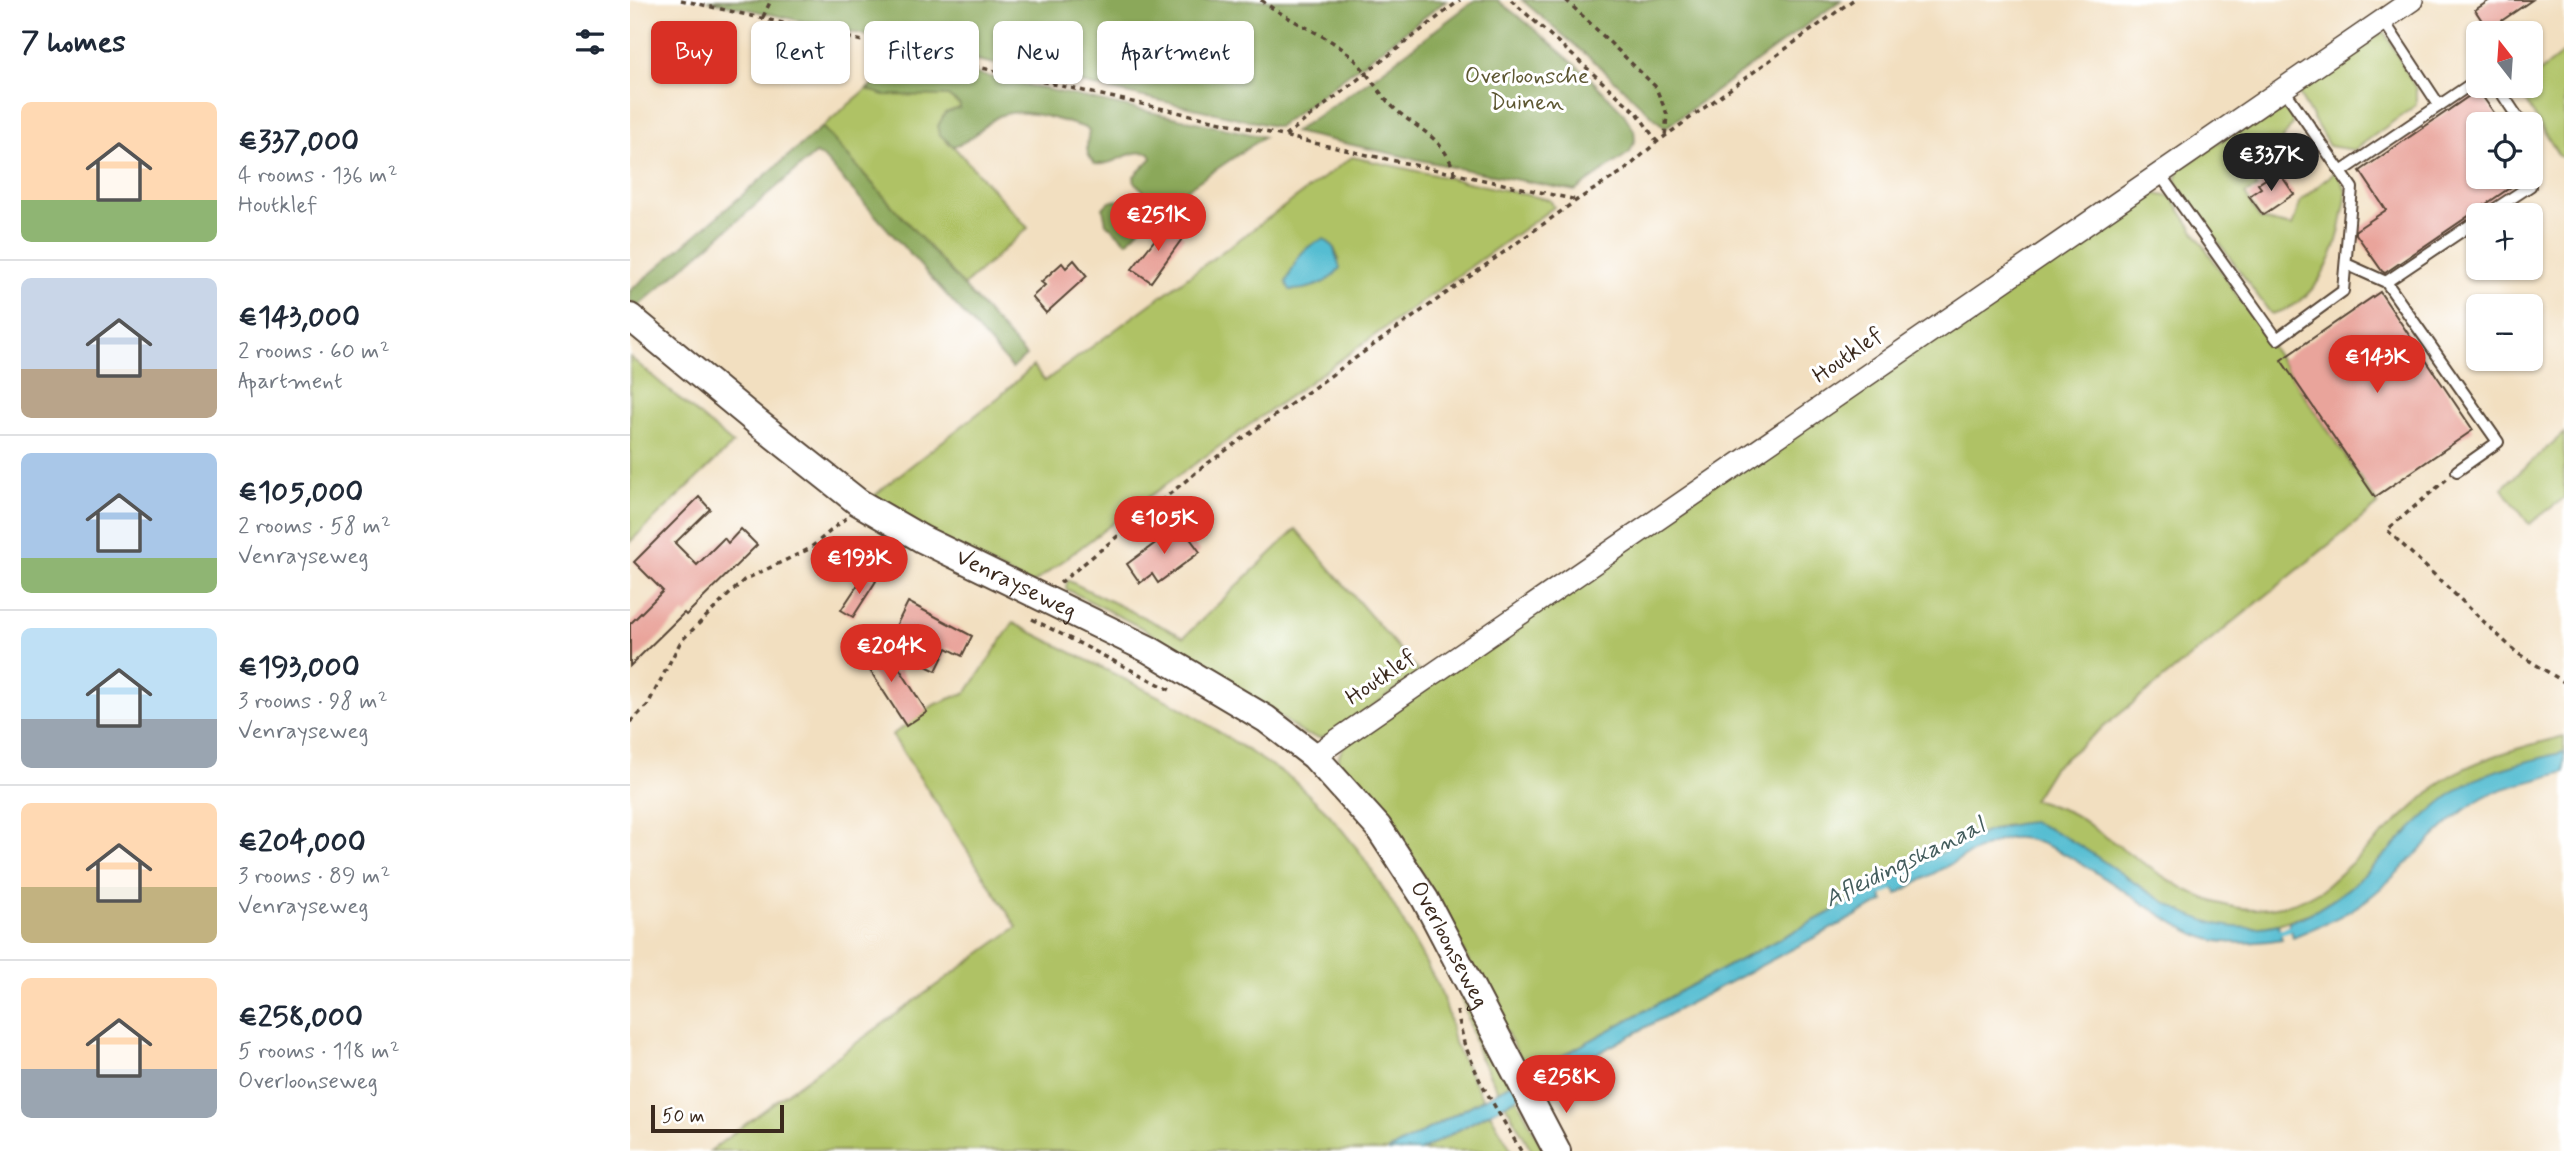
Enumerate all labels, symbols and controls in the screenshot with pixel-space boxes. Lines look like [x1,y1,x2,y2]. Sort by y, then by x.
chip: Buy [651,21,737,84]
chip: Rent [751,21,850,84]
chip: Filters [864,21,979,84]
chip: New [993,21,1083,84]
chip: Apartment [1097,21,1254,84]
north arrow [2466,21,2543,98]
map controls [2466,21,2543,371]
text: 7 homes [21,23,126,62]
icon: filters [571,23,609,61]
park label: Overloonsche Duinen [1465,62,1589,118]
button: locate [2466,112,2543,189]
text: €337,000 [238,122,359,161]
icon: home [77,130,161,214]
pin: €337K [2222,134,2320,193]
text: €337K [2239,141,2303,171]
text: 4 rooms · 136 m² [238,161,398,191]
text: Houtklef [238,191,317,221]
pin: €251K [1109,194,1207,253]
text: €251K [1126,201,1190,231]
button: + [2466,203,2543,280]
button: − [2466,294,2543,371]
text: €143,000 [238,298,360,337]
icon: home [77,306,161,390]
street label: Houtklef [1807,321,1889,391]
pin: €143K [2328,336,2426,395]
text: 2 rooms · 60 m² [238,337,390,367]
text: €143K [2345,343,2409,373]
text: Apartment [238,367,343,397]
text: €105,000 [238,473,363,512]
icon: home [77,481,161,565]
pin: €105K [1115,496,1213,556]
text: €105K [1130,504,1198,534]
text: 2 rooms · 58 m² [238,512,391,542]
pin: €193K [810,536,908,596]
text: Venrayseweg [238,542,369,572]
street label: Venrayseweg [951,543,1081,627]
text: €193K [827,544,891,574]
pin: €204K [842,624,940,684]
text: €204K [856,632,926,662]
street label: Houtklef [1340,643,1422,713]
text: €193,000 [238,648,360,687]
icon: home [77,656,161,740]
text: 3 rooms · 98 m² [238,687,388,717]
text: Venrayseweg [238,717,369,747]
water label: Afleidingskanaal [1820,810,1993,917]
text: €204,000 [238,823,366,862]
icon: home [77,831,161,915]
text: 3 rooms · 89 m² [238,862,390,892]
street label: Overloonseweg [1402,876,1495,1014]
text: Venrayseweg [238,892,369,922]
text: €258,000 [238,998,363,1037]
icon: home [77,1006,161,1090]
text: 5 rooms · 118 m² [238,1037,400,1067]
pin: €258K [1517,1056,1615,1115]
text: €258K [1532,1063,1600,1093]
text: Overloonseweg [238,1067,378,1097]
scale bar [651,1102,784,1134]
text: 50 m [662,1104,705,1129]

